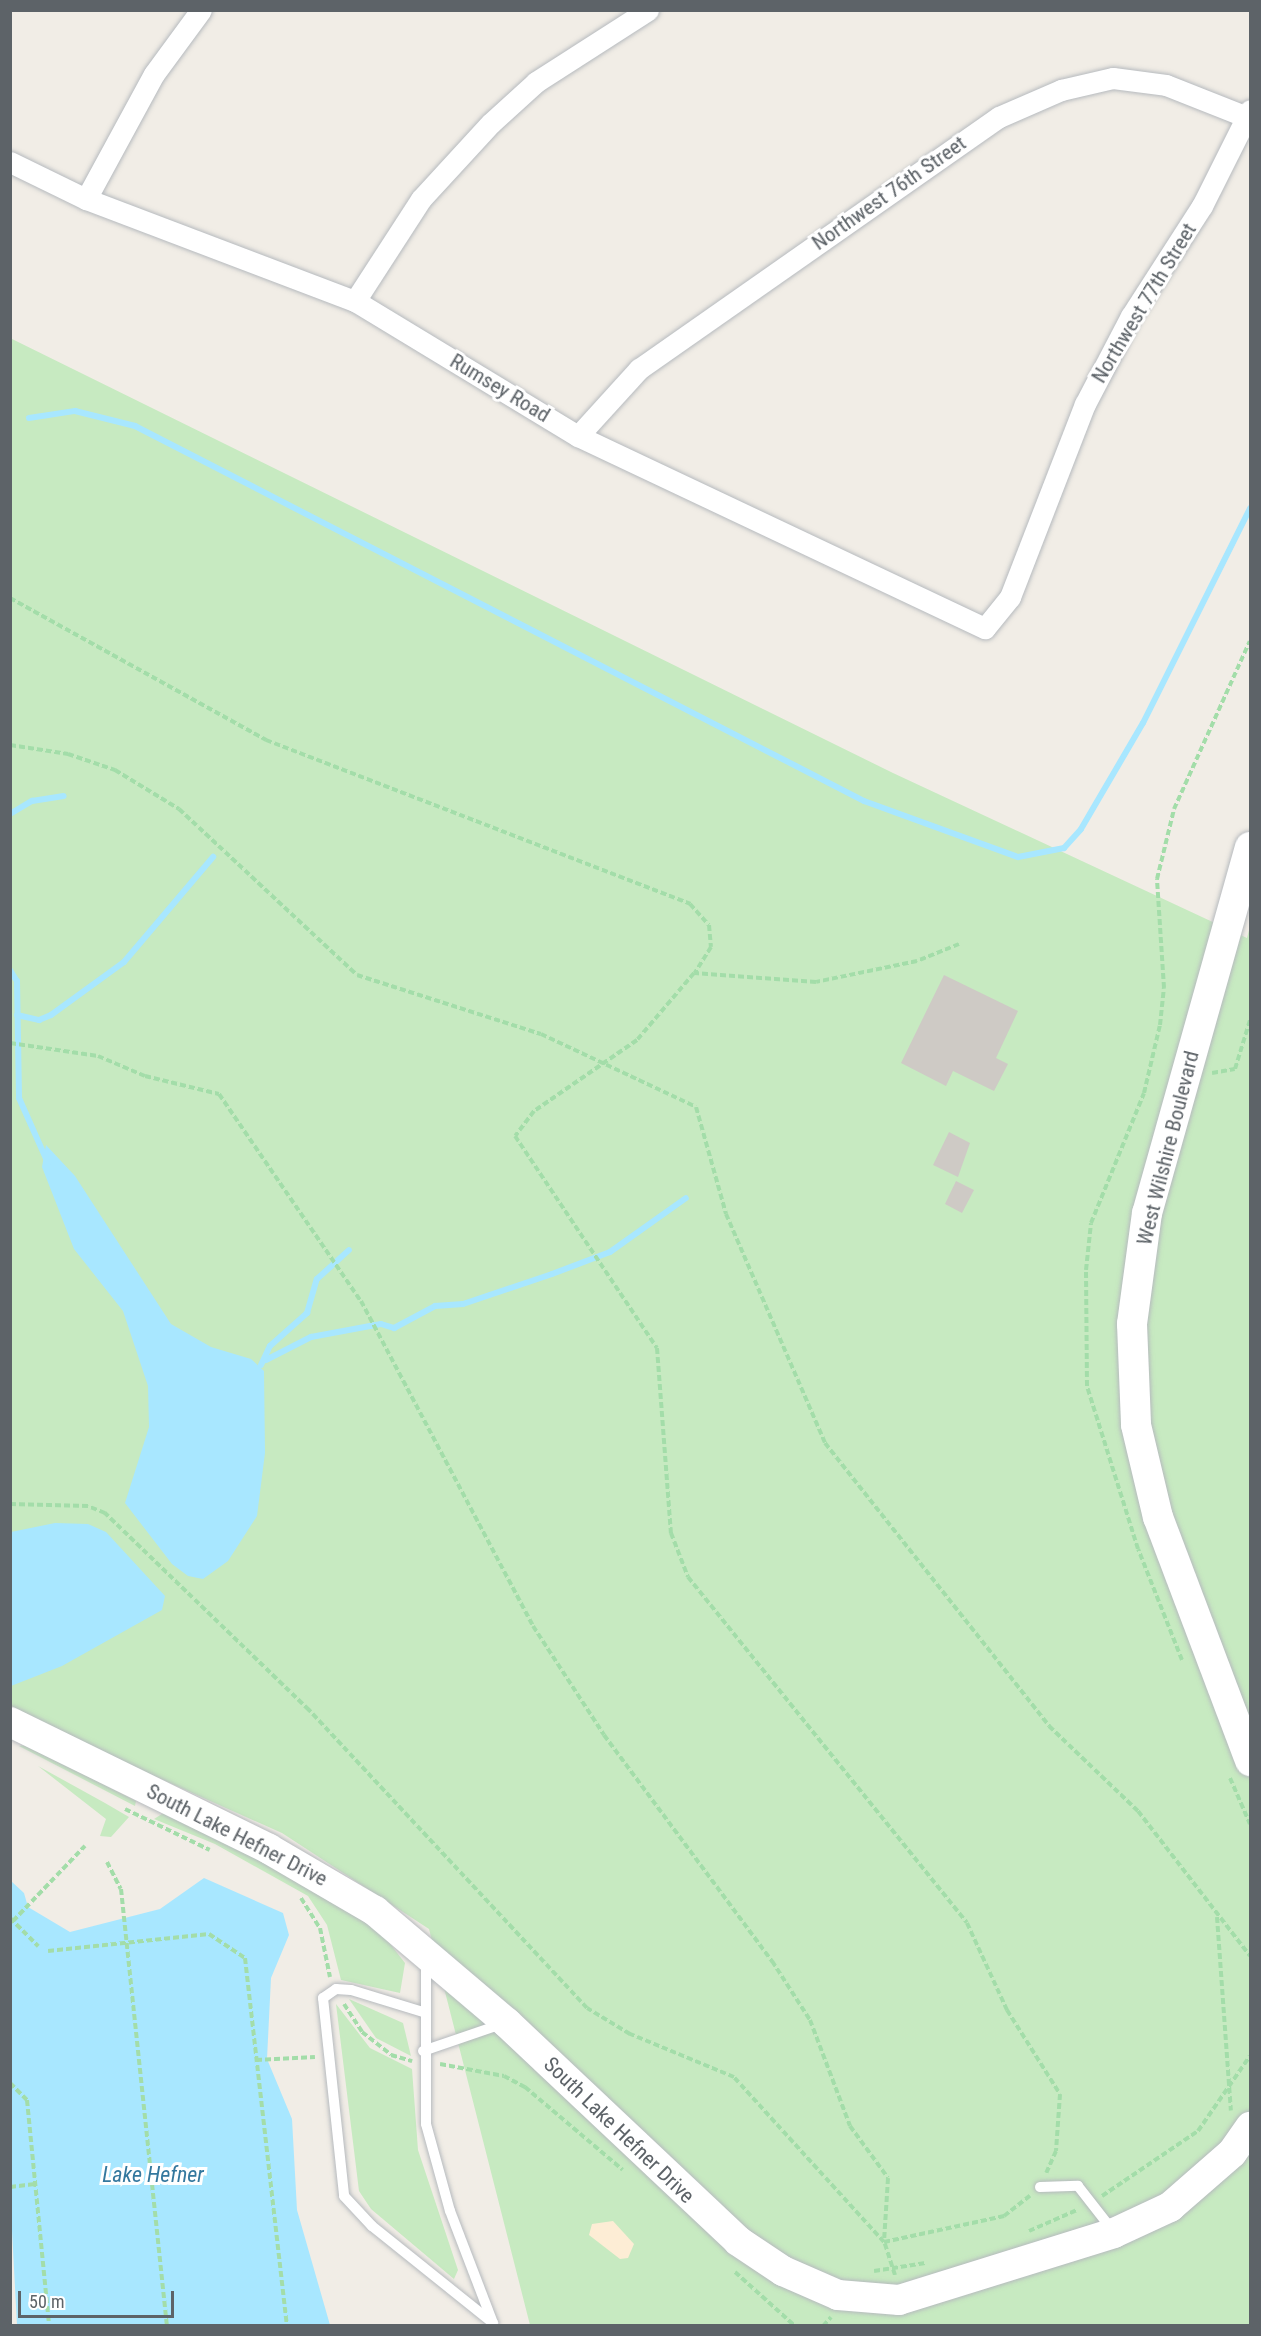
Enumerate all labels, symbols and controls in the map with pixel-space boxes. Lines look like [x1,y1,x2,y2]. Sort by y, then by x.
street label: Northwest 76th Street [807,130,971,256]
street label: Northwest 77th Street [1086,218,1202,388]
street label: Rumsey Road [445,348,555,428]
street label: West Wilshire Boulevard [1132,1048,1204,1248]
street label: South Lake Hefner Drive [142,1779,332,1891]
street label: South Lake Hefner Drive [539,2052,699,2208]
water label: Lake Hefner [102,2162,204,2188]
scale bar [21,2279,177,2317]
text: 50 m [29,2291,64,2312]

